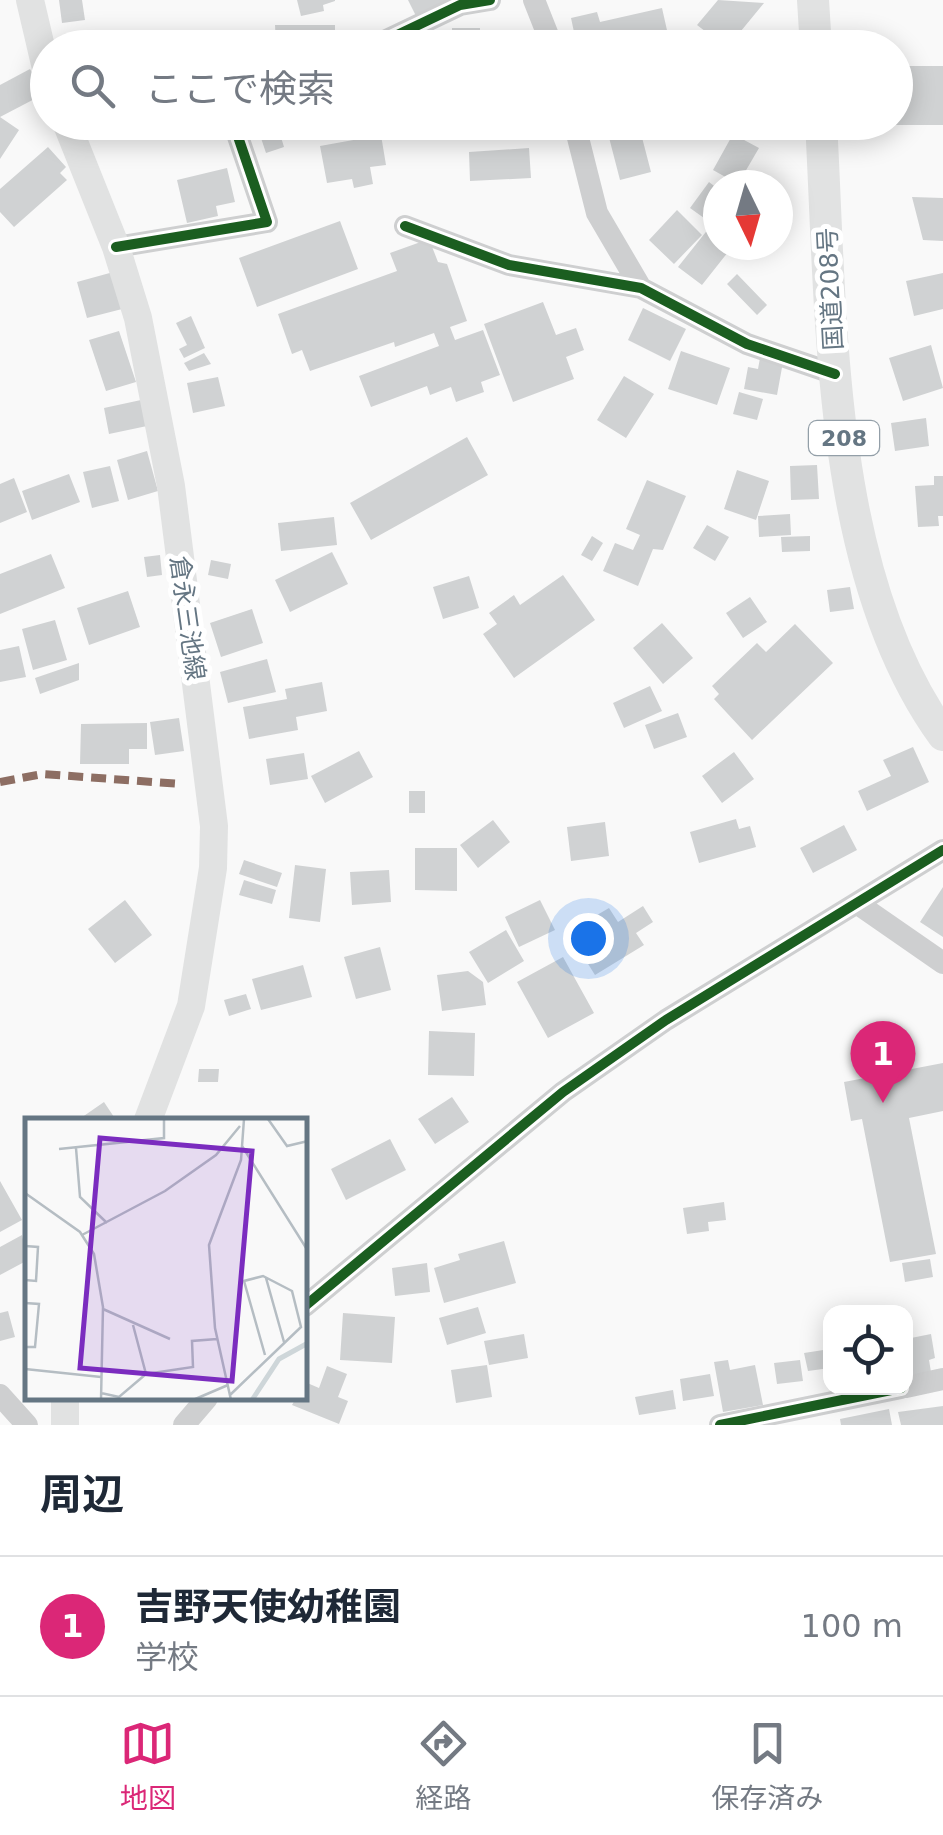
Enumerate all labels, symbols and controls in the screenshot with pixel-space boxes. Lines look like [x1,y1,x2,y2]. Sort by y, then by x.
search box [30,30,913,140]
icon: search [65,58,120,113]
text: ここで検索 [145,67,335,111]
north arrow [703,170,793,260]
street label: 国道208号 [813,227,848,351]
road number: 208 [809,421,879,455]
street label: 倉永三池線 [164,554,211,682]
your location [563,913,614,964]
pin: 1 [850,1020,916,1103]
inset map [25,1118,308,1400]
map controls [823,1305,913,1395]
button: locate [823,1305,913,1395]
text: 周辺 [40,1470,124,1519]
text: 吉野天使幼稚園 [135,1585,401,1629]
text: 1 [61,1607,84,1645]
text: 100 m [801,1607,903,1645]
text: 学校 [135,1638,199,1676]
tab: 地図 [120,1716,176,1816]
tab: 経路 [415,1716,471,1816]
tab: 保存済み [711,1716,823,1816]

